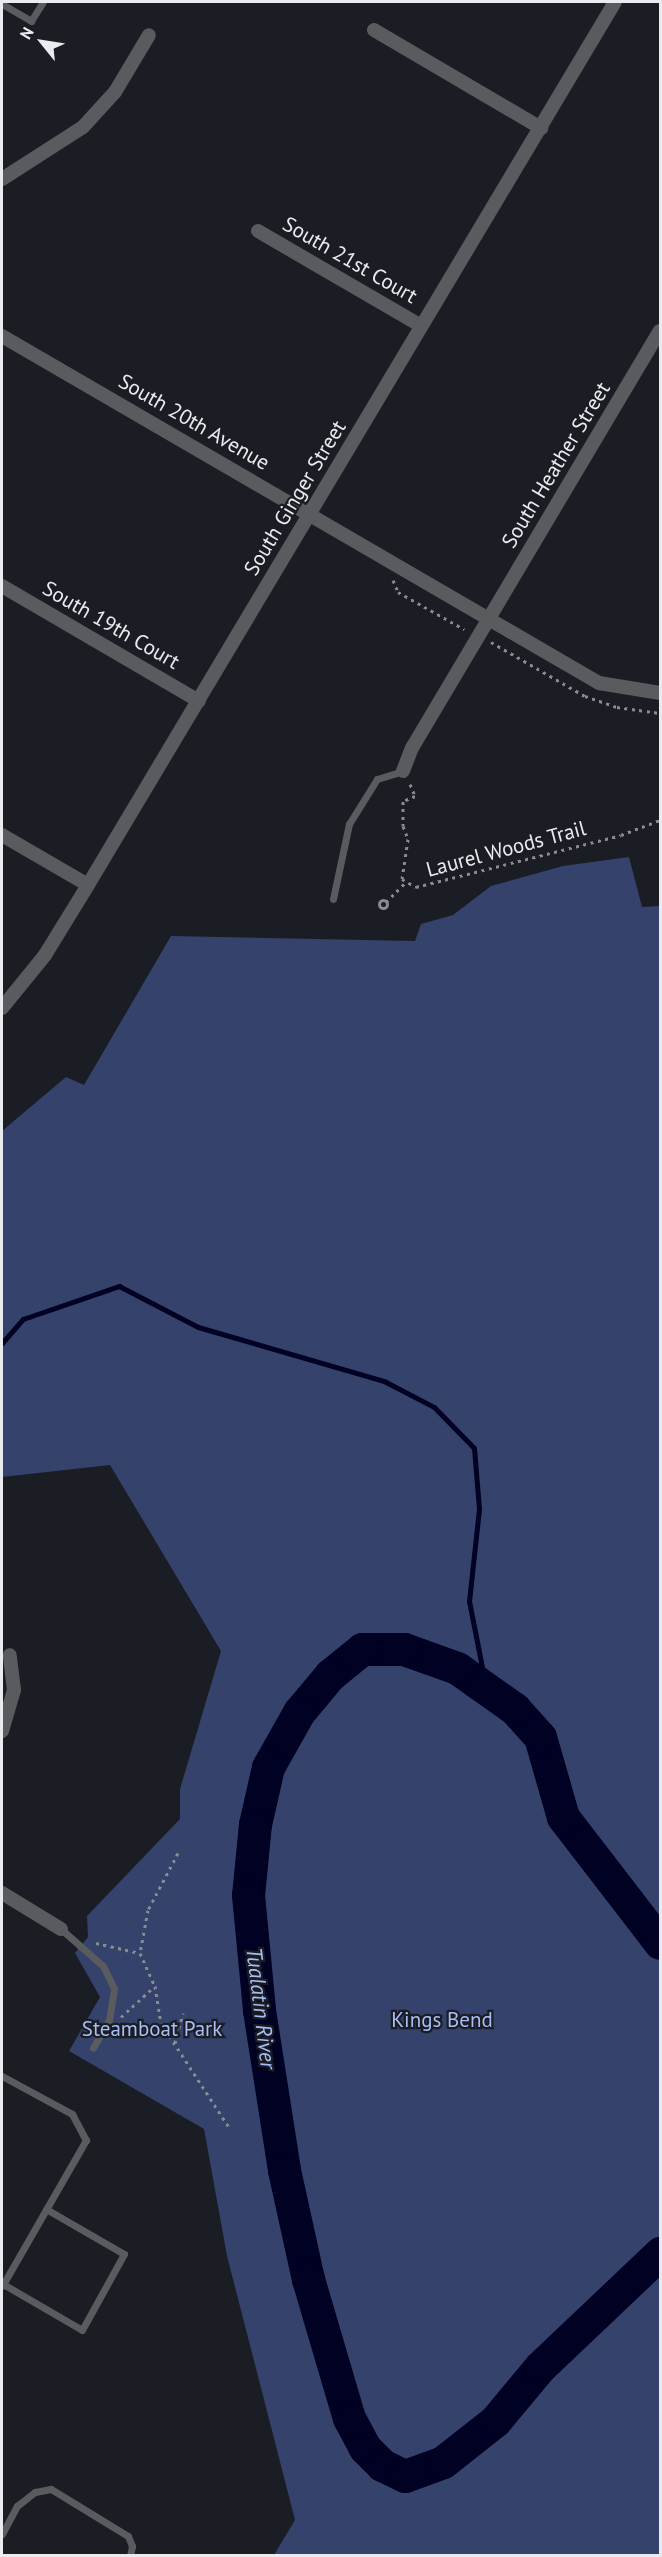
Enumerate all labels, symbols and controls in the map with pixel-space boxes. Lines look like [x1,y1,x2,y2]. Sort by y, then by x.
north arrow [12,12,72,72]
text: N [15,23,38,43]
street label: South 21st Court [278,211,422,309]
street label: South 20th Avenue [114,368,274,476]
street label: South Heather Street [497,378,615,552]
street label: South Ginger Street [239,416,351,580]
street label: South 19th Court [38,576,184,674]
street label: Laurel Woods Trail [423,815,589,883]
water label: Tualatin River [240,1946,282,2070]
park label: Kings Bend [391,2007,493,2033]
park label: Steamboat Park [82,2016,222,2042]

